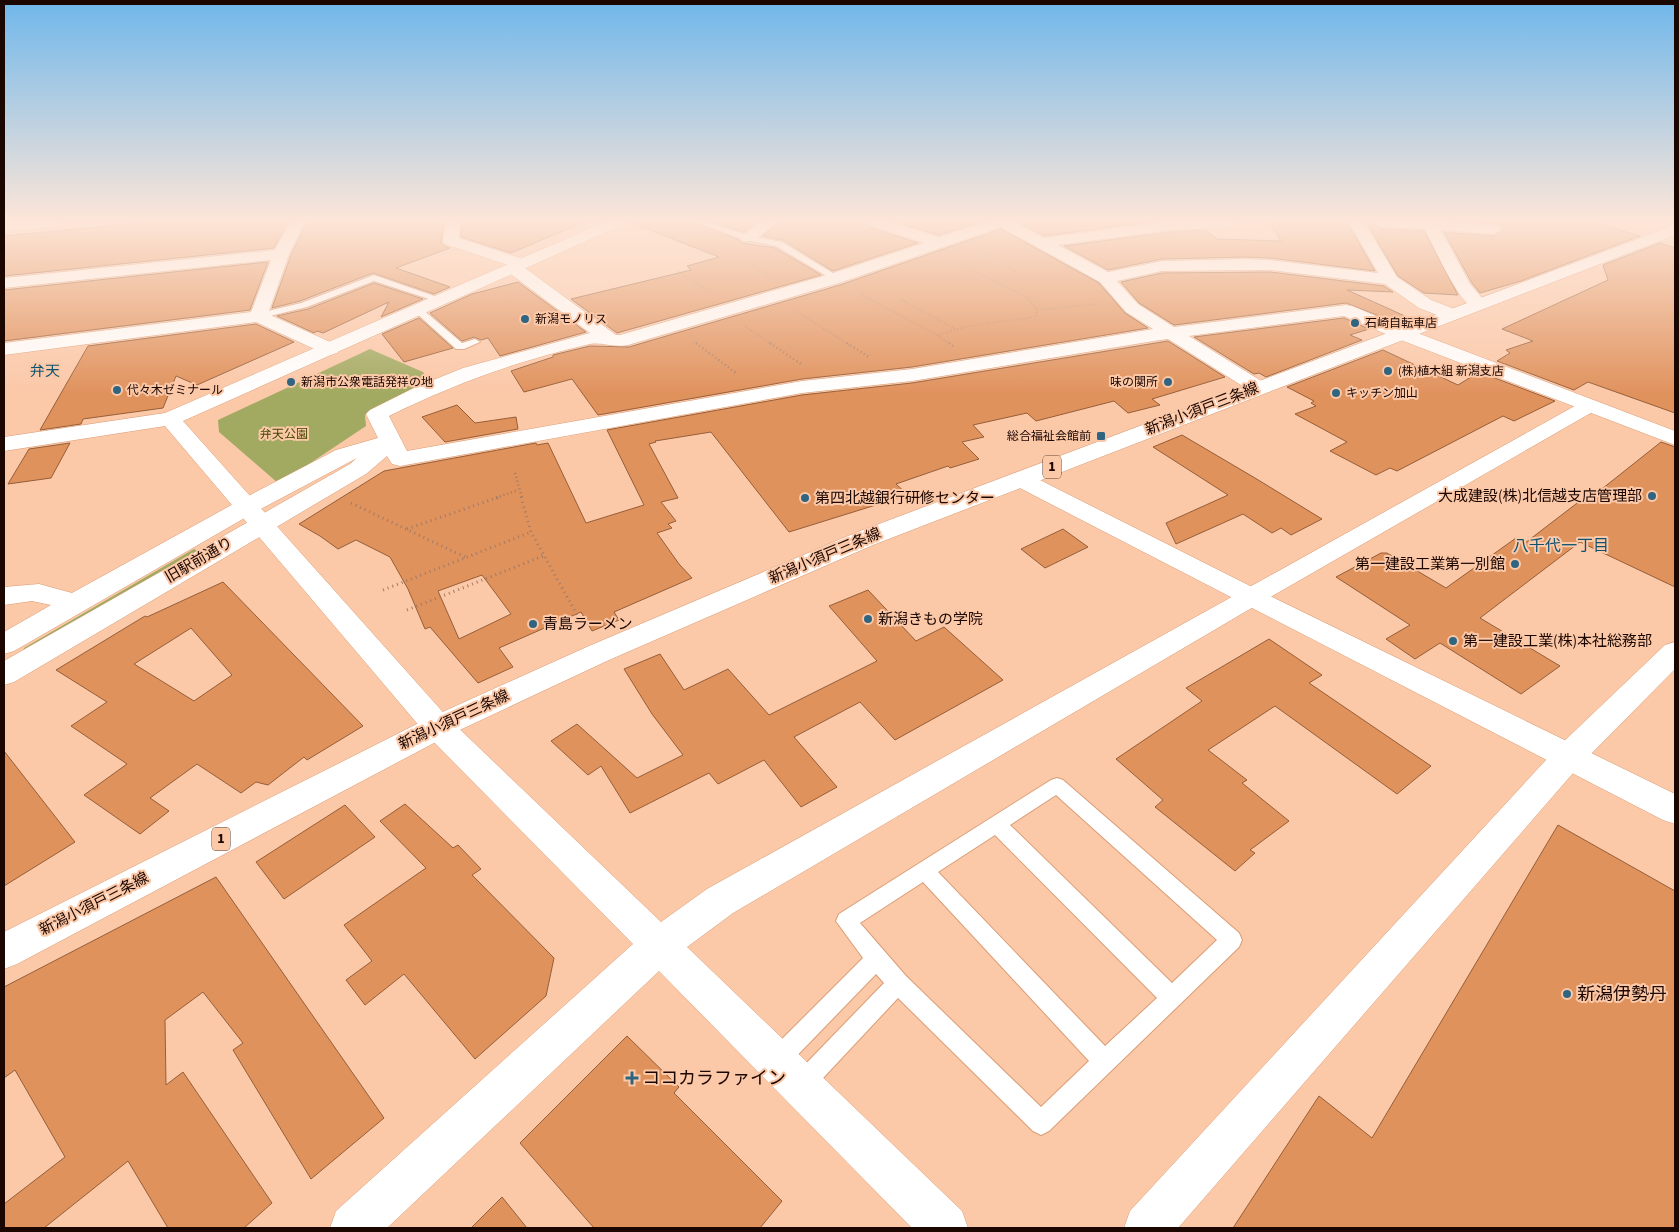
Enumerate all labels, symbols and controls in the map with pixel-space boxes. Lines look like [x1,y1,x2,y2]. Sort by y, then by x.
place label: 新潟モノリス [535,311,607,328]
marker: 新潟モノリス [519,313,531,325]
place label: 石崎自転車店 [1365,315,1437,332]
marker: 石崎自転車店 [1349,317,1361,329]
district label: 弁天 [30,361,60,382]
place label: (株)植木組 新潟支店 [1398,363,1504,380]
marker: (株)植木組 新潟支店 [1382,365,1394,377]
place label: 新潟市公衆電話発祥の地 [301,374,433,391]
place label: 味の関所 [1110,374,1158,391]
marker: 新潟市公衆電話発祥の地 [285,376,297,388]
marker: 味の関所 [1162,376,1174,388]
street label: 新潟小須戸三条線 [1142,378,1262,440]
place label: 代々木ゼミナール [127,382,223,399]
marker: 代々木ゼミナール [111,384,123,396]
place label: キッチン加山 [1346,385,1418,402]
marker: キッチン加山 [1330,387,1342,399]
park label: 弁天公園 [260,426,308,443]
place label: 総合福祉会館前 [1007,428,1091,445]
marker: 総合福祉会館前 [1095,430,1107,442]
road number: 1 [1043,456,1061,478]
place label: 大成建設(株)北信越支店管理部 [1438,486,1642,507]
place label: 第四北越銀行研修センター [815,488,995,509]
marker: 大成建設(株)北信越支店管理部 [1646,490,1658,502]
marker: 第四北越銀行研修センター [799,492,811,504]
street label: 新潟小須戸三条線 [766,523,884,589]
street label: 旧駅前通り [161,532,237,588]
district label: 八千代一丁目 [1513,535,1609,557]
place label: 第一建設工業第一別館 [1355,554,1505,575]
marker: 第一建設工業第一別館 [1509,558,1521,570]
place label: 新潟きもの学院 [878,609,983,630]
marker: 新潟きもの学院 [862,613,874,625]
place label: 青島ラーメン [543,614,632,635]
marker: 青島ラーメン [527,618,539,630]
place label: 第一建設工業(株)本社総務部 [1463,631,1652,652]
marker: 第一建設工業(株)本社総務部 [1447,635,1459,647]
street label: 新潟小須戸三条線 [395,685,513,755]
road number: 1 [212,828,230,851]
street label: 新潟小須戸三条線 [36,867,152,941]
place label: 新潟伊勢丹 [1577,982,1667,1007]
marker: 新潟伊勢丹 [1561,988,1573,1000]
place label: ココカラファイン [642,1066,786,1091]
marker: ココカラファイン [626,1072,638,1084]

